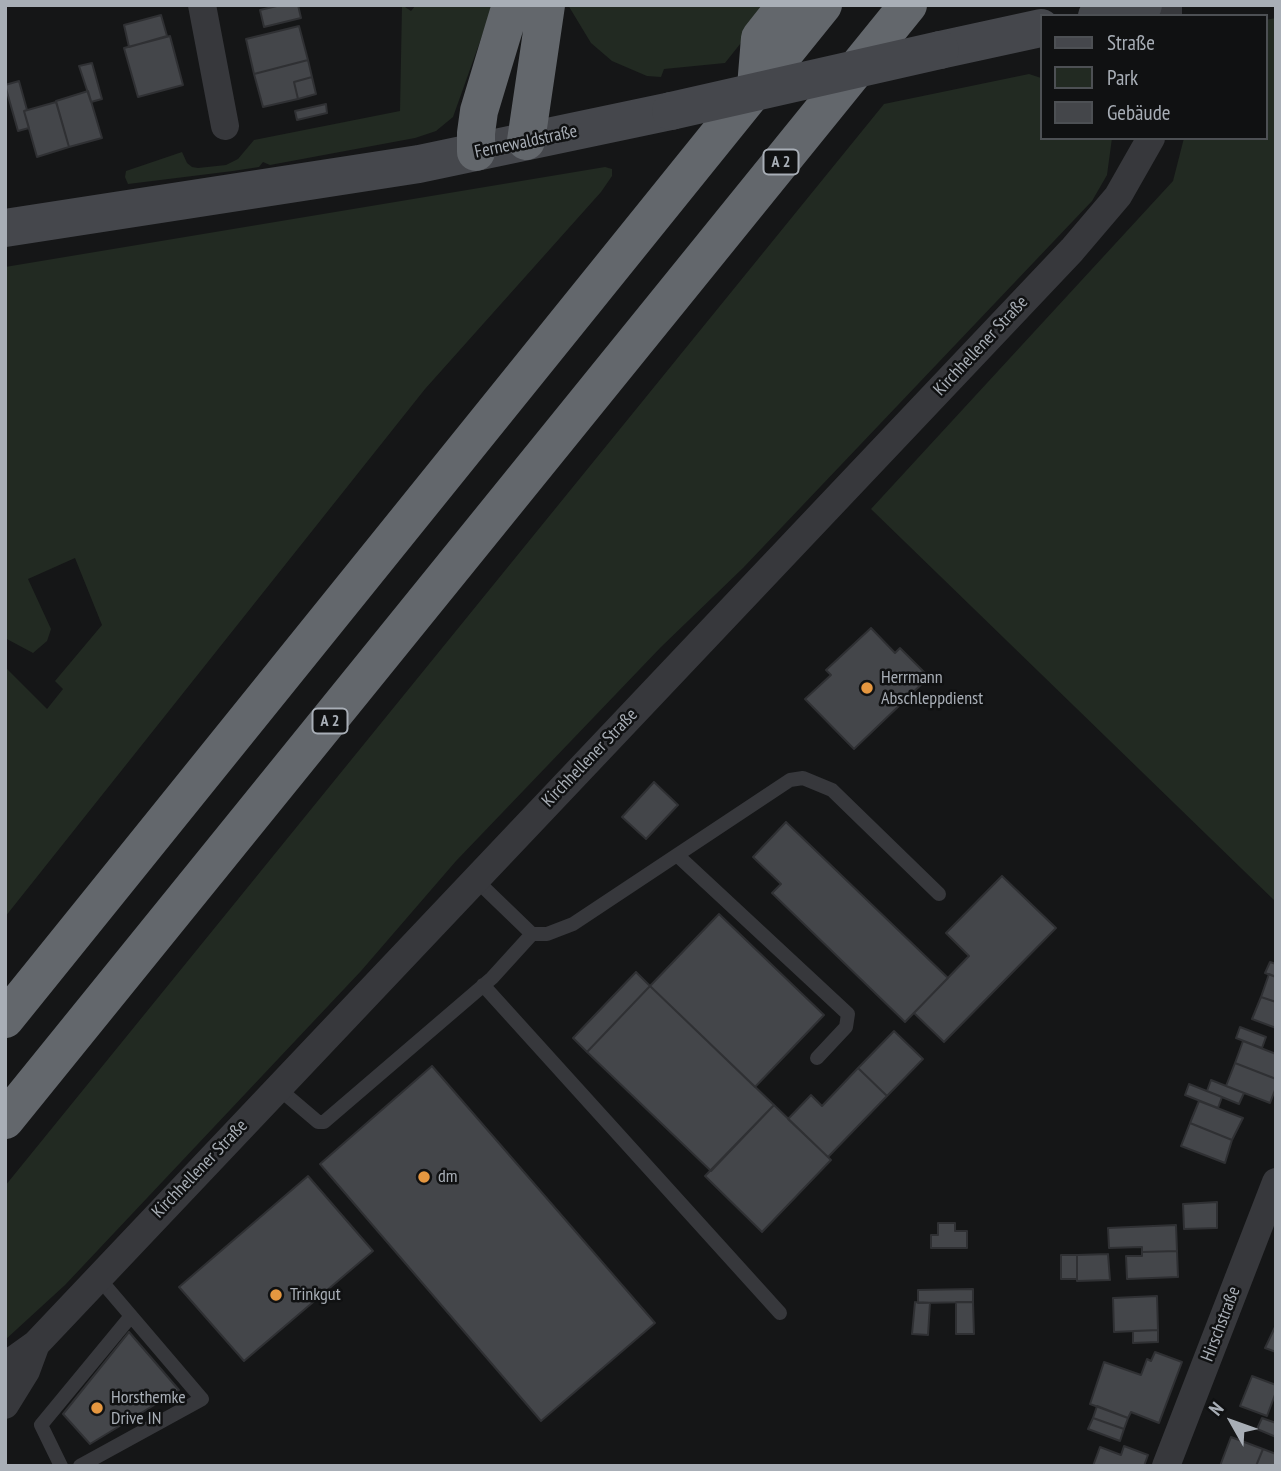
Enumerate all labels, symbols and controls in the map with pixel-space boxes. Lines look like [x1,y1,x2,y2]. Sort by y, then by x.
legend [1040,14,1267,140]
text: Straße [1107,29,1155,56]
text: Park [1107,64,1138,91]
text: Gebäude [1107,99,1170,126]
street label: Fernewaldstraße [473,121,579,163]
road number: A 2 [764,150,798,174]
street label: Kirchhellener Straße [929,292,1033,400]
place label: Herrmann Abschleppdienst [881,667,983,710]
marker: Herrmann Abschleppdienst [859,680,875,696]
street label: Kirchhellener Straße [538,704,642,812]
road number: A 2 [312,708,348,734]
street label: Kirchhellener Straße [148,1115,252,1223]
place label: dm [438,1166,458,1188]
marker: dm [416,1169,432,1185]
place label: Trinkgut [290,1284,341,1306]
street label: Hirschstraße [1197,1284,1245,1364]
marker: Trinkgut [268,1287,284,1303]
place label: Horsthemke Drive IN [111,1387,186,1430]
north arrow [1197,1387,1267,1457]
text: N [1203,1397,1228,1420]
marker: Horsthemke Drive IN [89,1400,105,1416]

